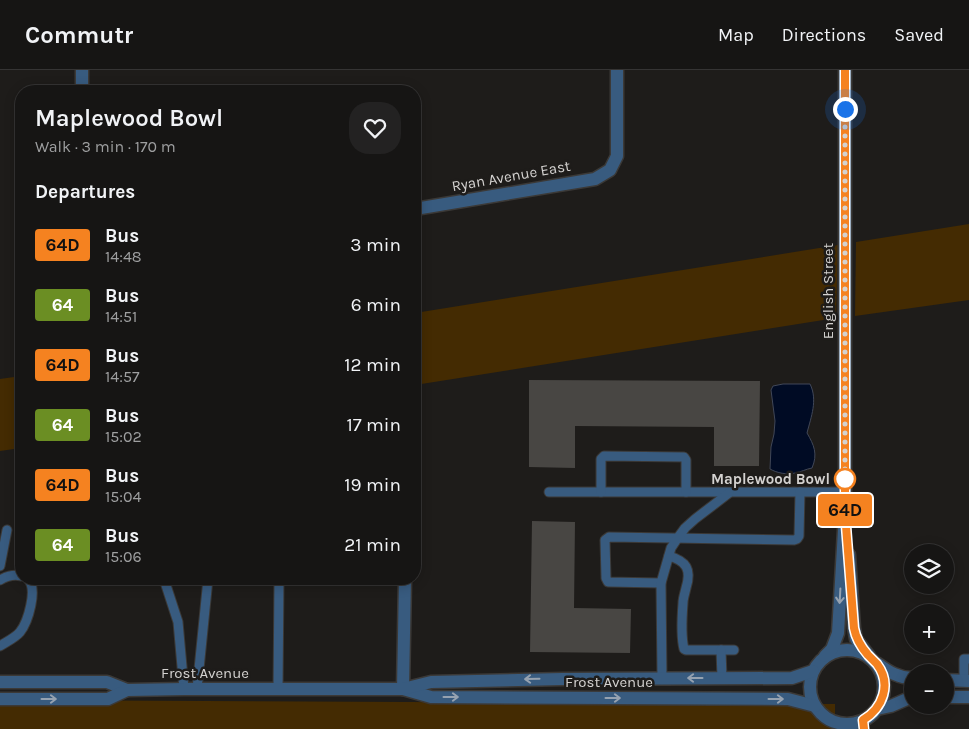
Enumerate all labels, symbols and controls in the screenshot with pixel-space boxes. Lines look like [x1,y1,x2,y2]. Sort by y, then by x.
text: Commutr [25,21,133,49]
text: Map [718,24,754,46]
text: Directions [782,24,866,46]
text: Saved [894,24,944,46]
your location [833,97,858,122]
button: heart [349,102,401,154]
text: Maplewood Bowl [35,104,223,132]
text: Walk · 3 min · 170 m [35,137,176,156]
street label: Ryan Avenue East [450,157,572,195]
text: Departures [35,181,135,203]
text: Bus [105,225,139,247]
text: 64D [46,234,80,256]
text: 3 min [350,234,401,256]
street label: English Street [819,242,837,339]
text: 14:48 [105,247,142,266]
text: Bus [105,285,139,307]
text: 64 [52,294,73,316]
text: 6 min [351,294,401,316]
text: 14:51 [105,307,137,326]
text: Bus [105,345,139,367]
text: 64D [46,354,80,376]
text: 12 min [344,354,401,376]
text: 14:57 [105,367,139,386]
text: Bus [105,405,139,427]
text: 64 [52,414,73,436]
text: 17 min [346,414,401,436]
text: 15:02 [105,427,142,446]
text: Bus [105,465,139,487]
marker: Maplewood Bowl [834,468,856,490]
place label: Maplewood Bowl [711,470,830,488]
text: 64D [46,474,80,496]
text: 19 min [344,474,401,496]
text: 15:04 [105,487,141,506]
line badge: 64D [816,494,874,526]
text: 64D [828,499,862,521]
text: Bus [105,525,139,547]
text: 64 [52,534,73,556]
text: 21 min [344,534,401,556]
map controls [904,544,954,714]
button: layers [904,544,954,594]
text: 15:06 [105,547,142,566]
one-way arrow [835,588,844,604]
button: + [904,604,954,654]
street label: Frost Avenue [161,664,249,682]
button: − [904,664,954,714]
street label: Frost Avenue [565,673,653,691]
one-way arrow [687,673,704,683]
one-way arrow [525,674,541,684]
one-way arrow [442,692,458,702]
one-way arrow [604,693,621,703]
one-way arrow [40,694,56,704]
one-way arrow [767,694,783,704]

